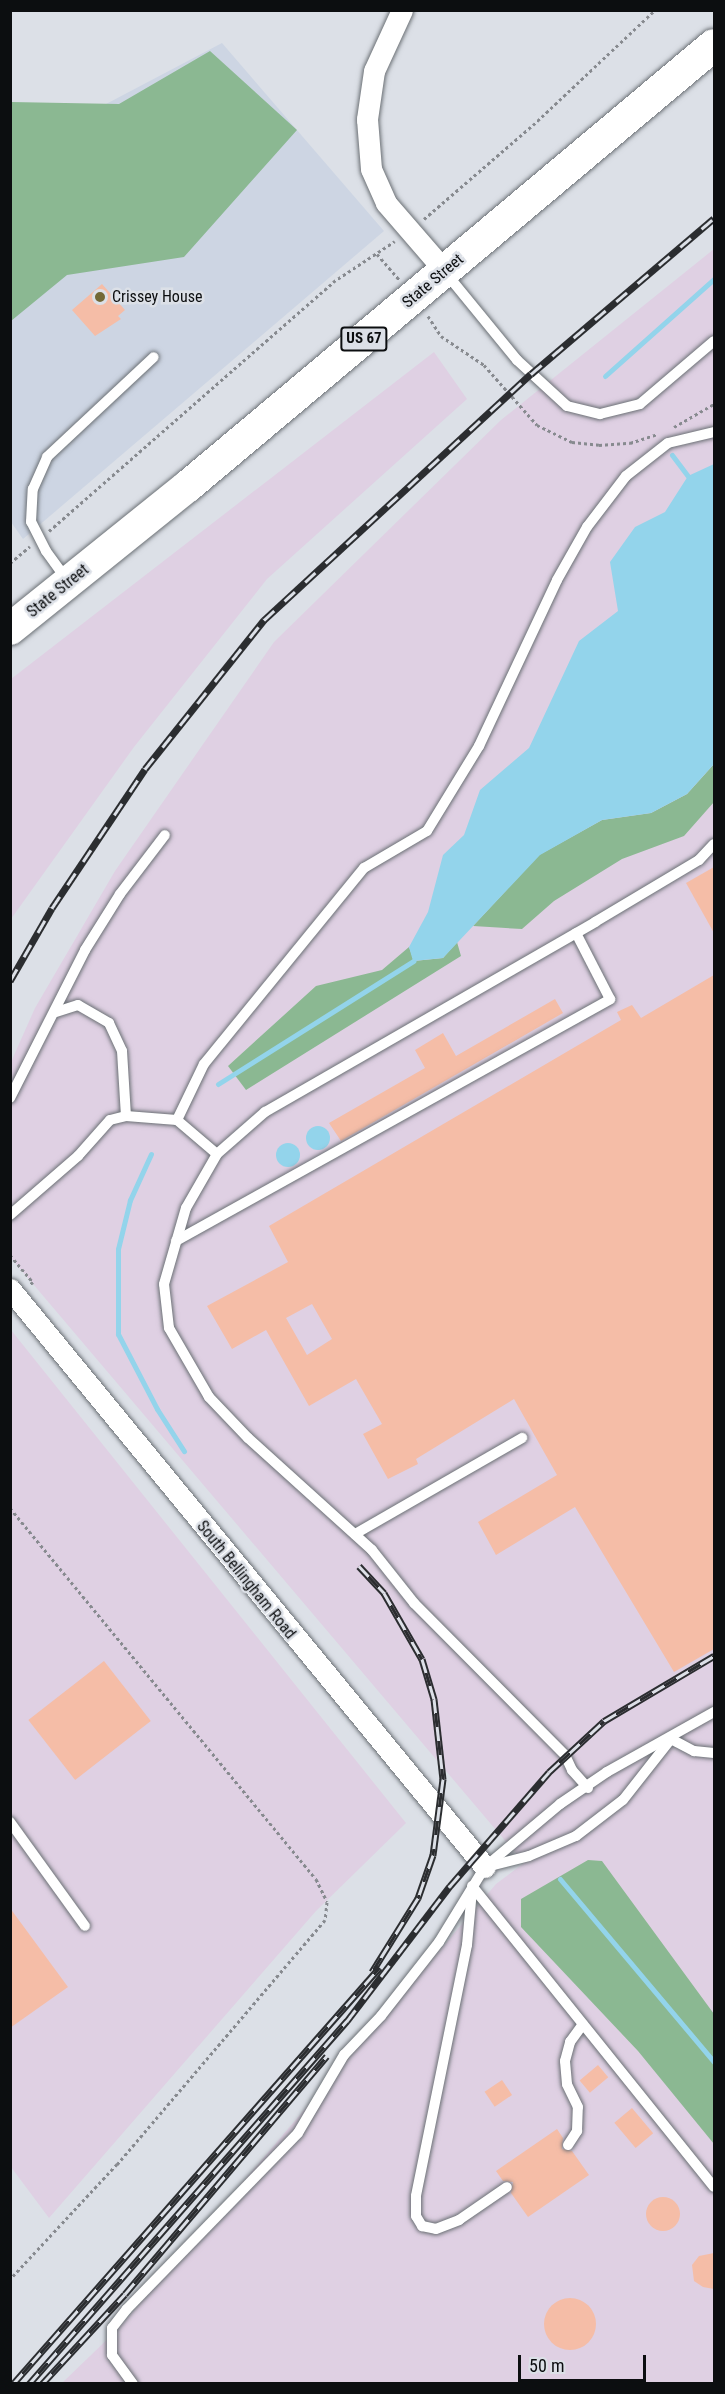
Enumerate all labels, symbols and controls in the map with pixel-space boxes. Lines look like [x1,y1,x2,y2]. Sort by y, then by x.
street label: State Street [398,250,468,312]
place label: Crissey House [112,287,202,307]
marker: Crissey House [93,290,107,304]
road number: US 67 [340,327,388,351]
street label: State Street [23,560,93,622]
street label: South Bellingham Road [192,1517,300,1643]
scale bar [521,2343,648,2381]
text: 50 m [529,2355,564,2376]

